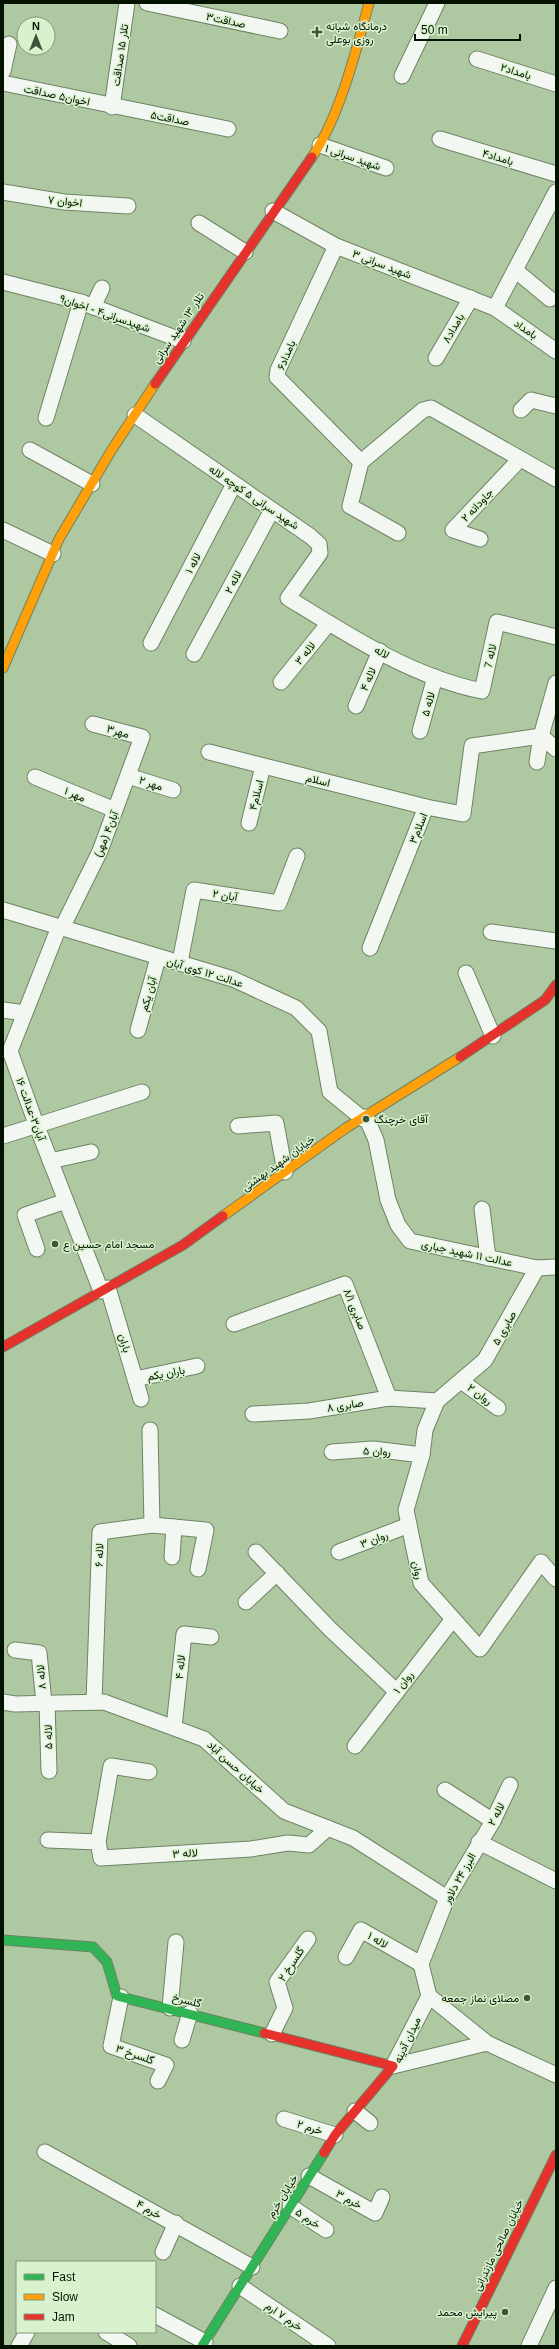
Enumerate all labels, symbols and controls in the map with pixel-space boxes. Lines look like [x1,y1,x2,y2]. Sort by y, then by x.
street label: صداقت۳ [205,10,247,30]
north arrow [16,16,56,56]
scale bar [415,16,520,42]
text: N [32,20,40,32]
place label: درمانگاه شبانه روزی بوعلی [326,20,387,46]
street label: تلار ۱۵ صداقت [110,23,131,87]
text: 50 m [421,23,448,37]
marker: درمانگاه شبانه روزی بوعلی [311,26,323,38]
street label: بامداد۲ [499,61,533,82]
street label: اخوان۵ صداقت [23,82,91,109]
street label: صداقت۵ [150,108,190,128]
street label: شهید سرانی ۱ [323,142,383,173]
street label: بامداد۴ [481,147,515,168]
street label: اخوان ۷ [47,193,83,210]
street label: شهید سرانی ۳ [350,247,414,282]
street label: تلار ۱۳ شهید سرانی [150,290,207,366]
street label: شهیدسرانی۴ - اخوان۹ [58,292,152,335]
street label: بامداد۸ [440,311,467,345]
street label: بامداد [511,317,540,342]
street label: بامداد۶ [274,338,299,372]
street label: شهید سرانی ۵ کوچه لاله [206,462,301,533]
street label: جاودانه ۲ [459,486,496,525]
street label: لاله ۱ [183,551,203,575]
street label: لاله ۲ [222,569,244,595]
street label: لاله ۳ [292,639,318,667]
street label: لاله [373,643,391,661]
street label: لاله 7 [482,643,498,669]
street label: لاله ۴ [358,665,378,693]
street label: لاله ۵ [419,690,437,718]
street label: مهر۳ [105,722,131,741]
street label: اسلام [304,771,331,791]
street label: مهر ۲ [137,774,165,793]
street label: اسلام۴ [246,779,267,812]
street label: مهر ۱ [62,784,88,805]
street label: آبان۴ (مهر) [91,808,122,859]
street label: اسلام۳ [407,811,431,846]
street label: آبان ۲ [212,887,240,904]
street label: عدالت ۱۲ کوی آبان [165,955,245,990]
street label: آبان یکم [137,974,161,1013]
street label: آبان۳-عدالت ۱۶ [13,1076,48,1144]
place label: آقای خرچنگ [374,1113,429,1127]
marker: آقای خرچنگ [361,1114,371,1124]
street label: خیابان شهید بهشتی [239,1133,317,1194]
street label: عدالت ۱۱ شهید جباری [420,1237,514,1270]
place label: مسجد امام حسین ع [63,1238,154,1252]
marker: مسجد امام حسین ع [50,1239,60,1249]
street label: صابری ۸/۱ [340,1287,369,1332]
street label: صابری ۵ [490,1309,519,1347]
street label: باران [116,1332,134,1354]
street label: باران یکم [146,1363,186,1384]
street label: روان ۲ [465,1381,495,1408]
street label: صابری ۸ [326,1396,364,1415]
street label: روان ۵ [363,1445,391,1458]
street label: روان ۳ [358,1528,390,1551]
street label: لاله ۶ [93,1543,105,1567]
street label: روان [409,1560,426,1581]
street label: لاله ۴ [173,1654,187,1680]
street label: لاله ۸ [34,1664,48,1690]
street label: روان ۱ [391,1668,416,1696]
street label: لاله ۵ [42,1725,54,1749]
street label: خیابان حسن آباد [204,1738,267,1796]
street label: لاله ۲ [485,1801,507,1827]
street label: لاله ۳ [172,1846,198,1860]
street label: البرز ۲۴ دلاور [440,1851,479,1907]
street label: لاله ۱ [366,1929,390,1951]
street label: گلسرخ ۲ [276,1945,308,1984]
street label: گلسرخ [171,1991,203,2011]
place label: مصلای نماز جمعه [441,1992,519,2005]
marker: مصلای نماز جمعه [522,1993,532,2003]
street label: میدان آدینه [391,2015,424,2065]
street label: گلسرخ ۳ [114,2042,156,2068]
street label: خرم ۲ [295,2117,324,2138]
street label: خیابان خرم [264,2172,302,2221]
street label: خرم ۳ [333,2187,364,2213]
street label: خرم ۴ [133,2197,164,2222]
street label: خیابان صالحی مازندرانی [471,2197,526,2293]
street label: خرم ۵ [292,2206,323,2232]
legend [16,2261,156,2333]
text: Fast [52,2270,76,2284]
text: Slow [52,2290,78,2304]
street label: خرم ۷ ارم [262,2299,305,2334]
place label: پیرایش محمد [437,2306,497,2320]
marker: پیرایش محمد [500,2307,510,2317]
text: Jam [52,2310,75,2324]

